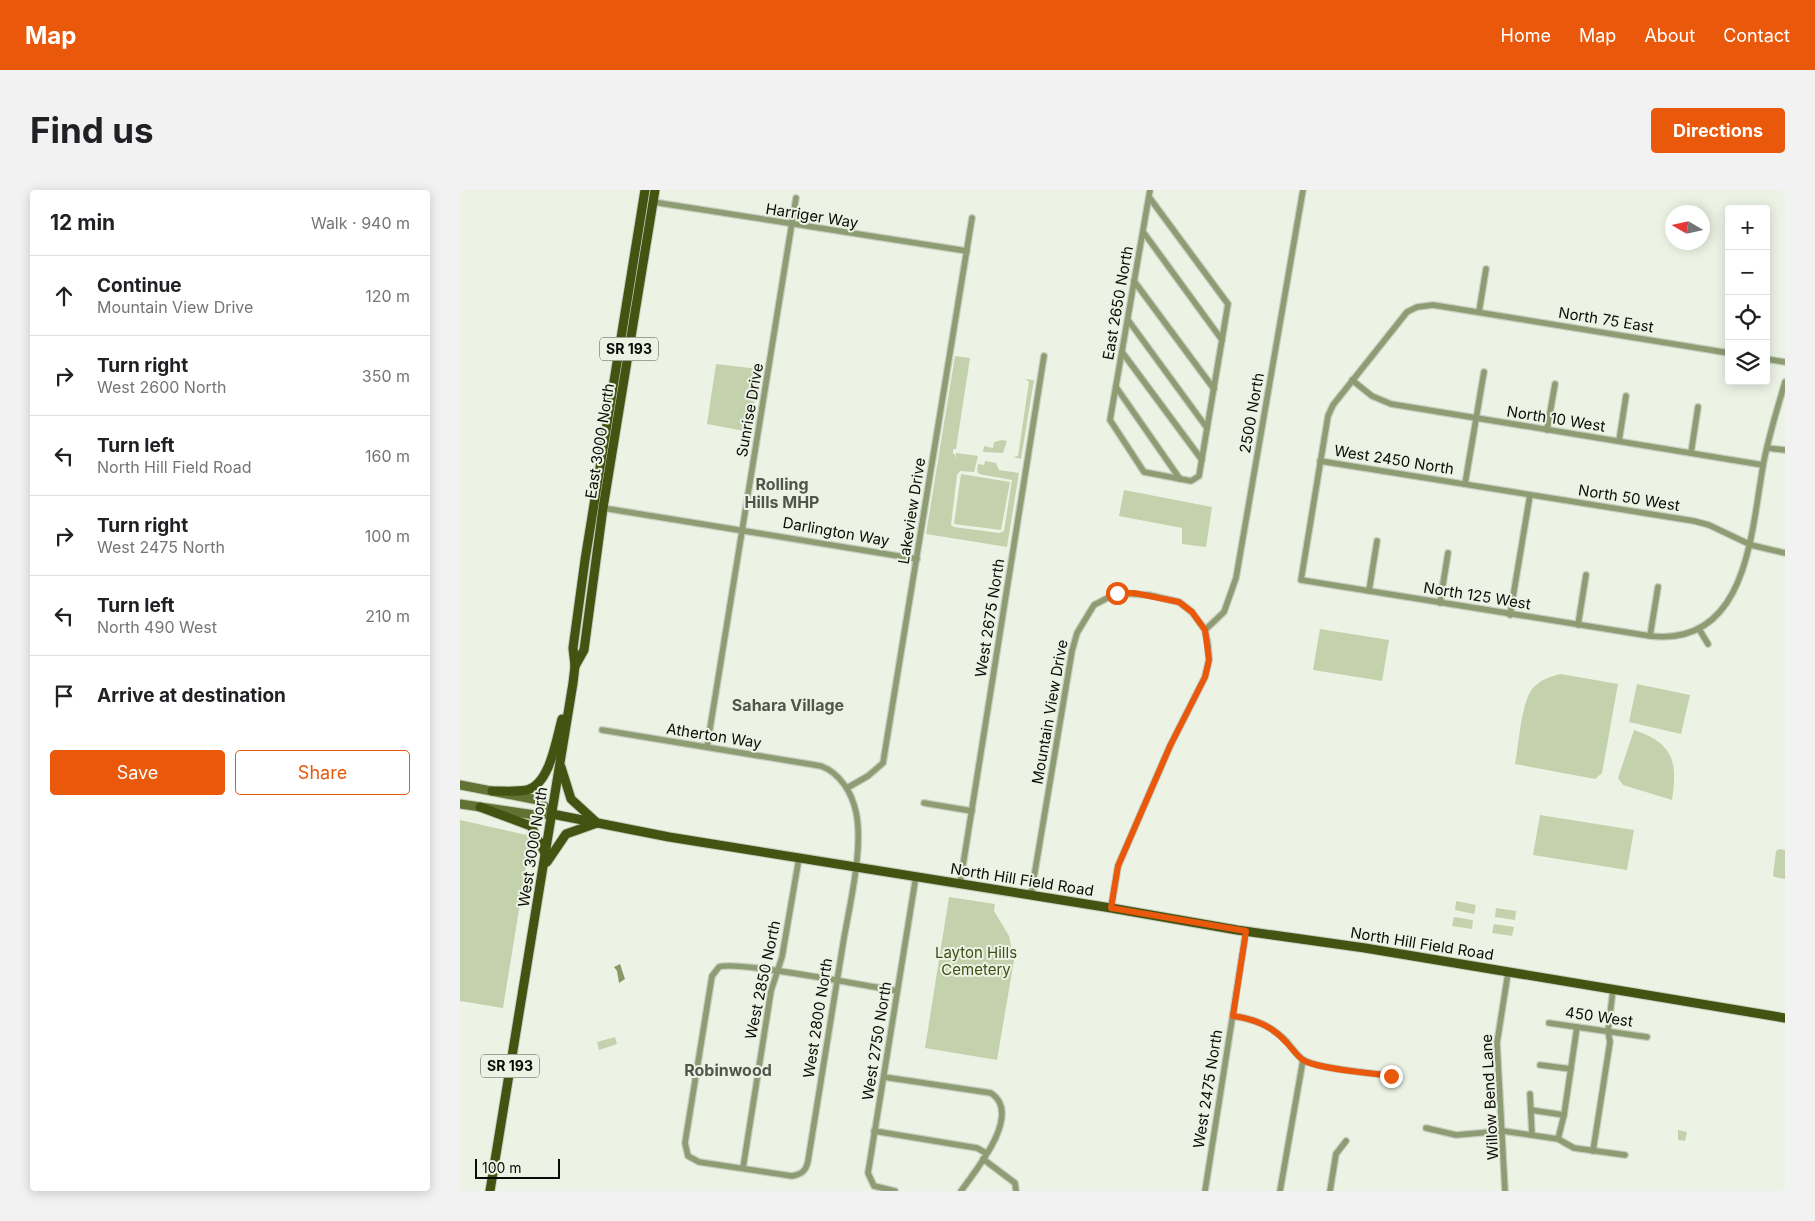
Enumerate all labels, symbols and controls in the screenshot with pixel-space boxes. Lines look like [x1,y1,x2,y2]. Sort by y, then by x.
text: Map [25,21,76,50]
text: Home [1501,25,1551,46]
text: Map [1579,25,1616,46]
text: About [1644,25,1695,46]
text: Contact [1723,25,1790,46]
button: Directions [1651,108,1785,153]
text: Find us [30,109,154,151]
street label: Harriger Way [764,199,860,232]
north arrow [1665,205,1710,250]
map controls [1725,205,1770,385]
button: + [1725,205,1770,250]
text: 12 min [50,210,115,235]
text: Walk · 940 m [311,213,410,233]
street label: East 2650 North [1098,244,1137,362]
button: − [1725,250,1770,295]
text: Continue [97,274,182,297]
icon: ahead [50,282,78,310]
text: 120 m [365,286,410,306]
button: locate [1725,295,1770,340]
text: Mountain View Drive [97,297,253,317]
street label: North 75 East [1557,303,1655,336]
road number: SR 193 [600,338,658,360]
button: layers [1725,340,1770,385]
text: Turn right [97,354,188,377]
street label: Sunrise Drive [732,361,767,458]
icon: right [50,362,78,390]
text: 350 m [362,366,410,386]
street label: 2500 North [1235,371,1268,455]
text: West 2600 North [97,377,226,397]
street label: East 3000 North [581,382,618,500]
street label: North 10 West [1505,401,1607,436]
text: Turn left [97,434,175,457]
street label: West 2450 North [1333,441,1455,478]
icon: left [50,442,78,470]
text: 160 m [365,446,410,466]
street label: Lakeview Drive [894,456,929,566]
text: North Hill Field Road [97,457,252,477]
district label: Rolling Hills MHP [745,474,819,512]
street label: North 50 West [1577,480,1681,515]
street label: Darlington Way [781,513,891,550]
text: Turn right [97,514,188,537]
icon: right [50,522,78,550]
text: 100 m [365,526,410,546]
text: West 2475 North [97,537,225,557]
street label: West 2675 North [971,557,1008,679]
street label: North 125 West [1422,578,1532,613]
route start [1106,582,1129,605]
text: Turn left [97,594,175,617]
icon: left [50,602,78,630]
text: 210 m [365,606,410,626]
text: North 490 West [97,617,217,637]
street label: Mountain View Drive [1027,638,1072,786]
icon: arrive [50,682,78,710]
text: Arrive at destination [97,684,286,707]
district label: Sahara Village [732,695,844,715]
street label: Atherton Way [665,719,764,752]
button: Save [50,750,225,795]
button: Share [235,750,410,795]
street label: West 3000 North [514,785,551,908]
street label: North Hill Field Road [949,859,1095,900]
street label: West 2850 North [741,919,784,1041]
street label: North Hill Field Road [1349,923,1495,964]
park label: Layton Hills Cemetery [935,943,1017,979]
street label: West 2800 North [799,957,836,1079]
street label: West 2750 North [858,980,895,1102]
street label: 450 West [1564,1002,1634,1031]
street label: West 2475 North [1189,1028,1226,1150]
street label: Willow Bend Lane [1477,1033,1502,1161]
road number: SR 193 [481,1054,539,1078]
district label: Robinwood [684,1060,772,1080]
route end [1380,1065,1403,1088]
scale bar [475,1156,560,1179]
text: 100 m [482,1159,522,1176]

